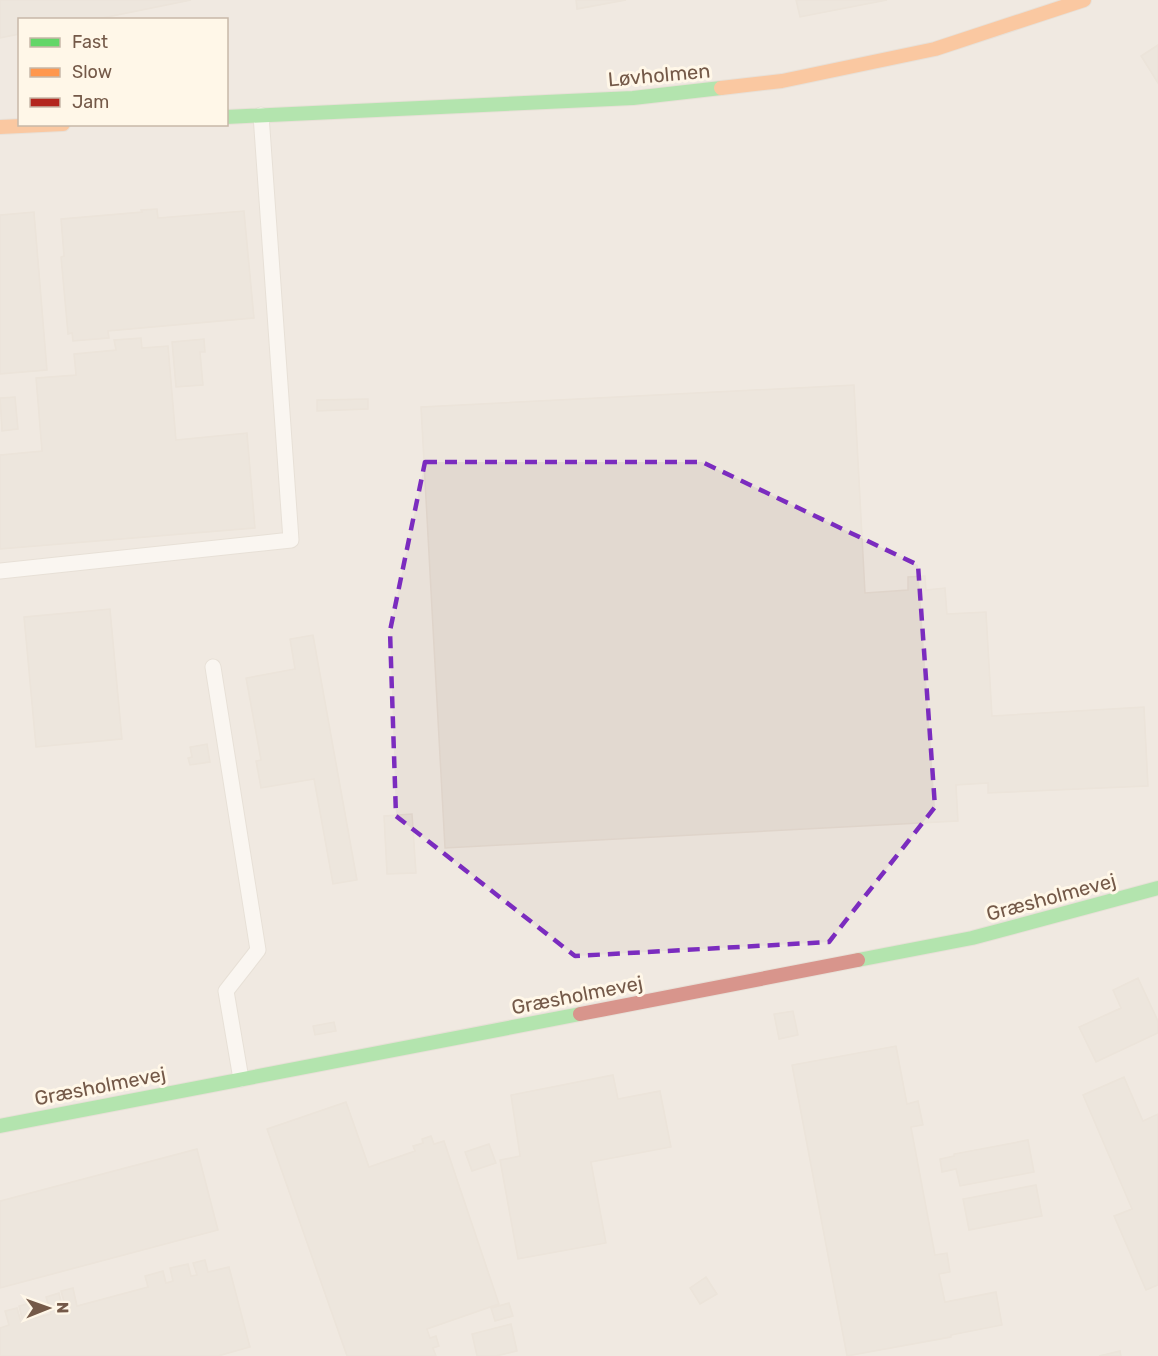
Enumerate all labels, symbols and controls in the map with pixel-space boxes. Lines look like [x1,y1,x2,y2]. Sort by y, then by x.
legend [18,18,228,126]
text: Fast [72,31,108,53]
street label: Løvholmen [607,59,711,91]
text: Slow [72,61,112,83]
text: Jam [72,91,109,113]
street label: Græsholmevej [984,868,1118,926]
street label: Græsholmevej [509,971,645,1019]
street label: Græsholmevej [32,1062,168,1110]
north arrow [18,1278,78,1338]
text: N [53,1302,72,1314]

